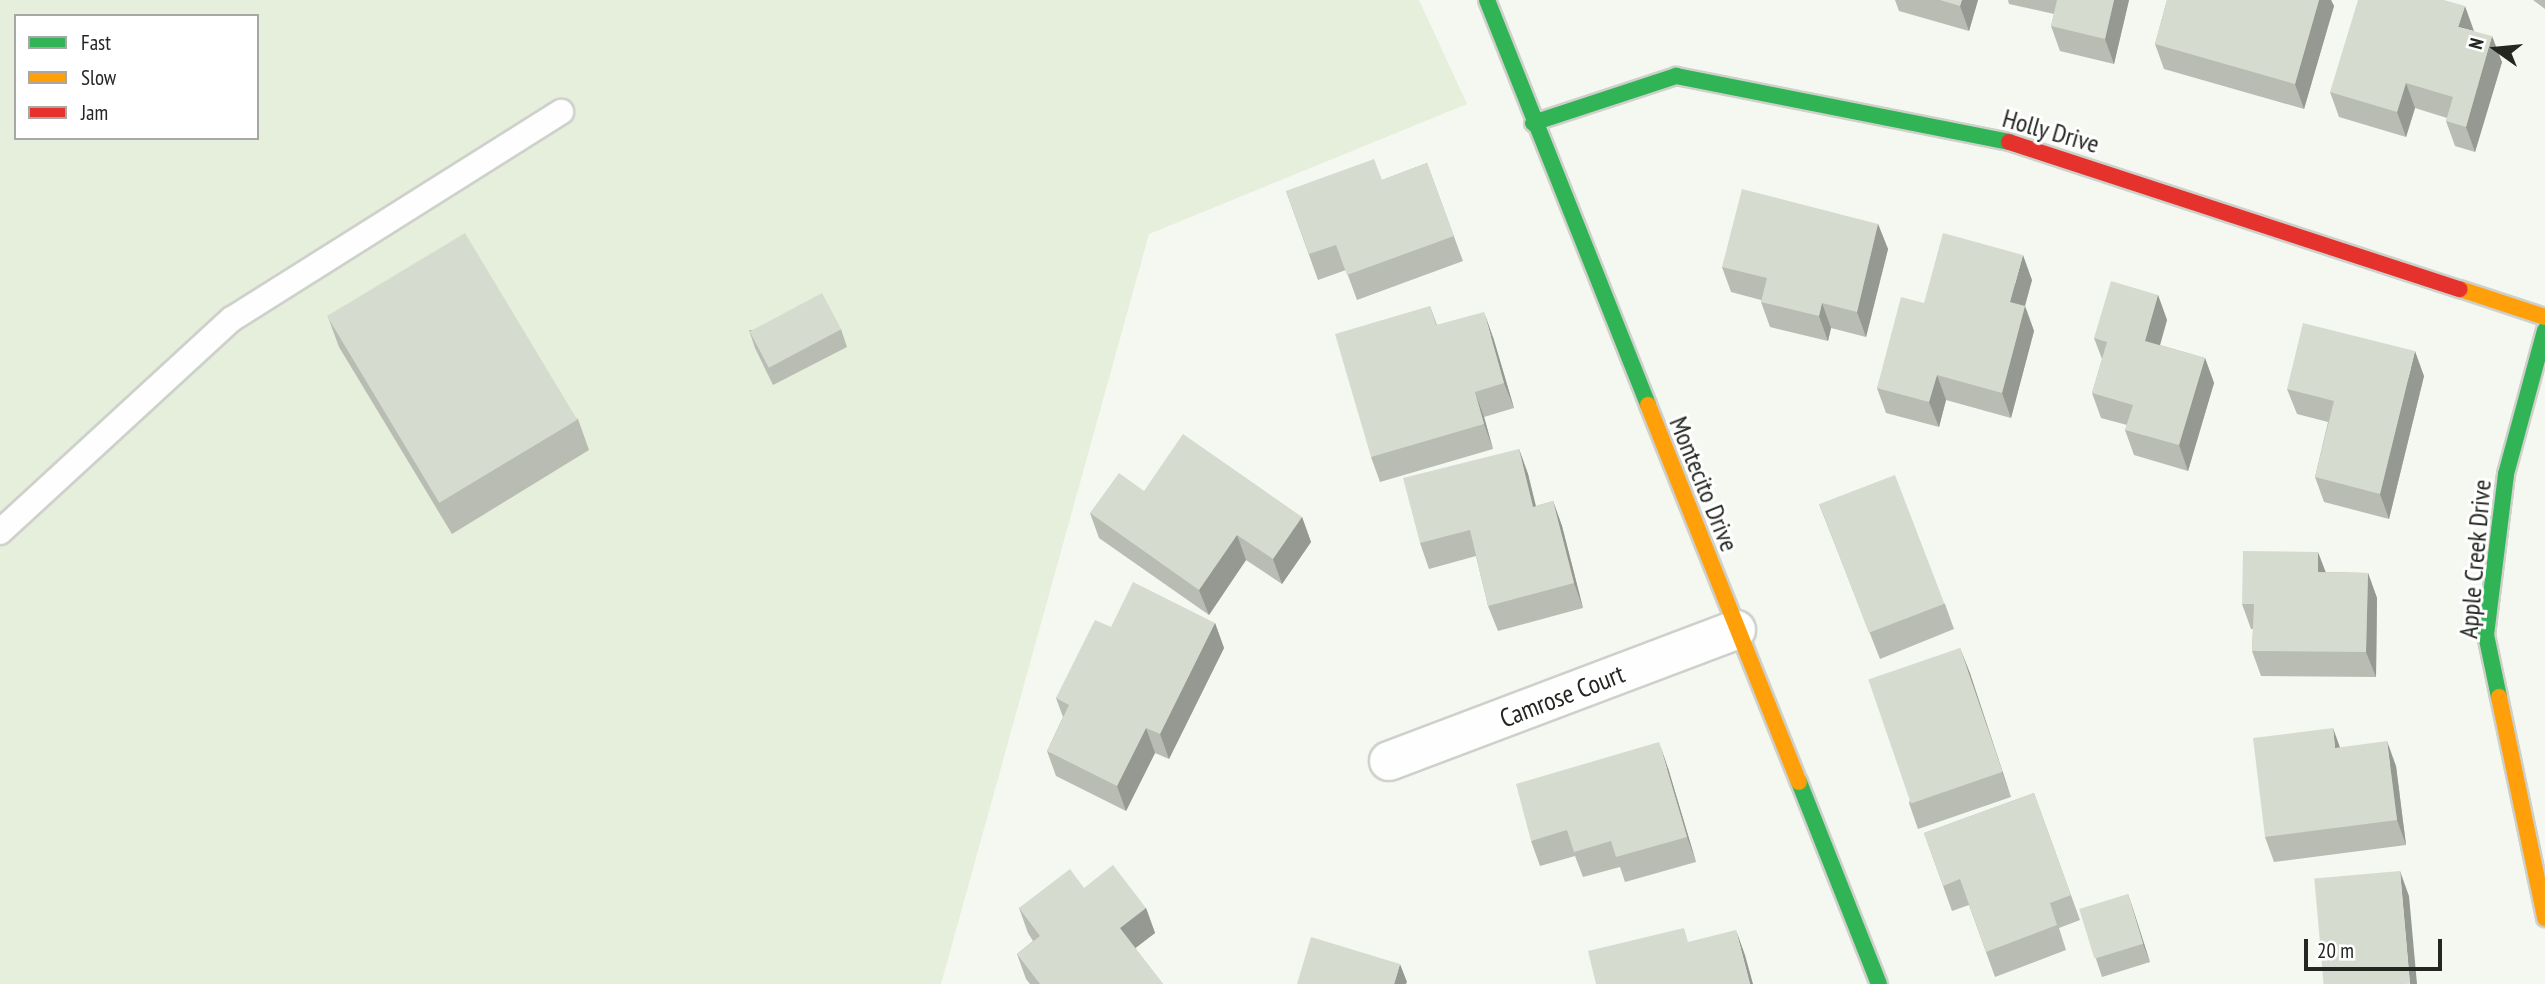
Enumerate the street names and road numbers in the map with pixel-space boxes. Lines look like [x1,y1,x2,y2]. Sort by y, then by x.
street label: Holly Drive [1999,102,2103,160]
street label: Montecito Drive [1663,412,1745,556]
street label: Apple Creek Drive [2452,478,2498,640]
street label: Camrose Court [1495,658,1629,734]

